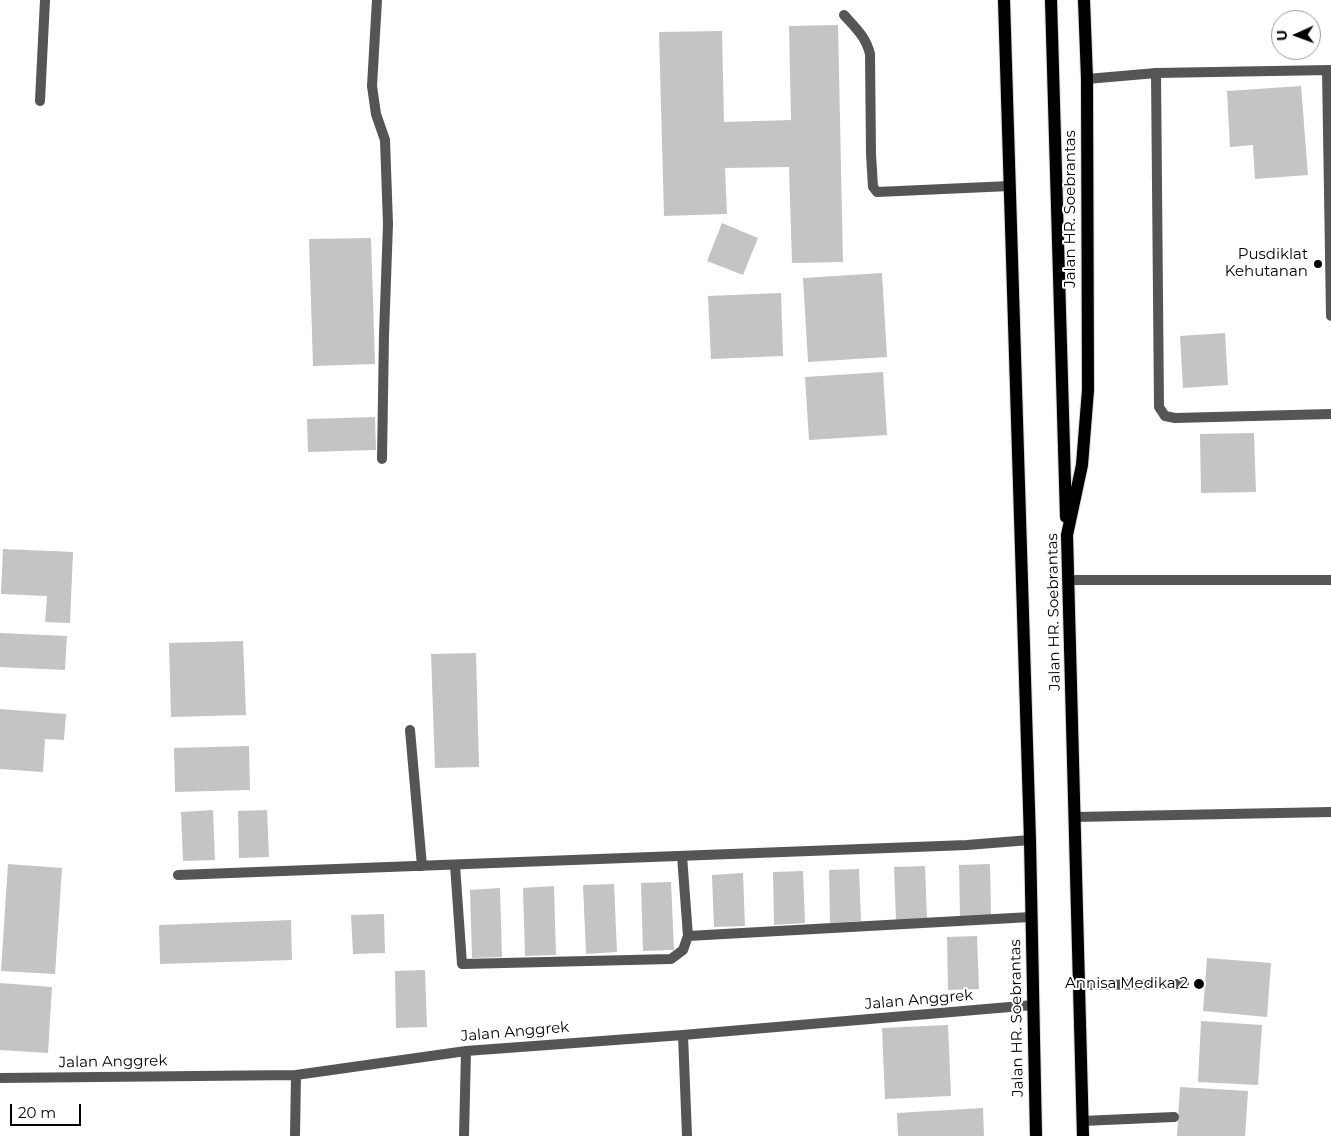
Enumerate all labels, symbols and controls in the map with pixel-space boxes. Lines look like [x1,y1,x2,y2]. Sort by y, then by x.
north arrow [1271,10,1321,60]
text: U [1273,30,1291,41]
street label: Jalan HR. Soebrantas [1062,130,1080,288]
place label: Pusdiklat Kehutanan [1225,246,1308,281]
marker: Pusdiklat Kehutanan [1312,258,1324,270]
street label: Jalan HR. Soebrantas [1044,533,1064,691]
street label: Jalan HR. Soebrantas [1007,939,1027,1097]
place label: Annisa Medika 2 [1065,975,1188,993]
marker: Annisa Medika 2 [1192,977,1206,991]
street label: Jalan Anggrek [864,986,974,1014]
street label: Jalan Anggrek [460,1018,570,1046]
street label: Jalan Anggrek [59,1052,167,1072]
scale bar [12,1094,84,1126]
text: 20 m [18,1103,56,1122]

